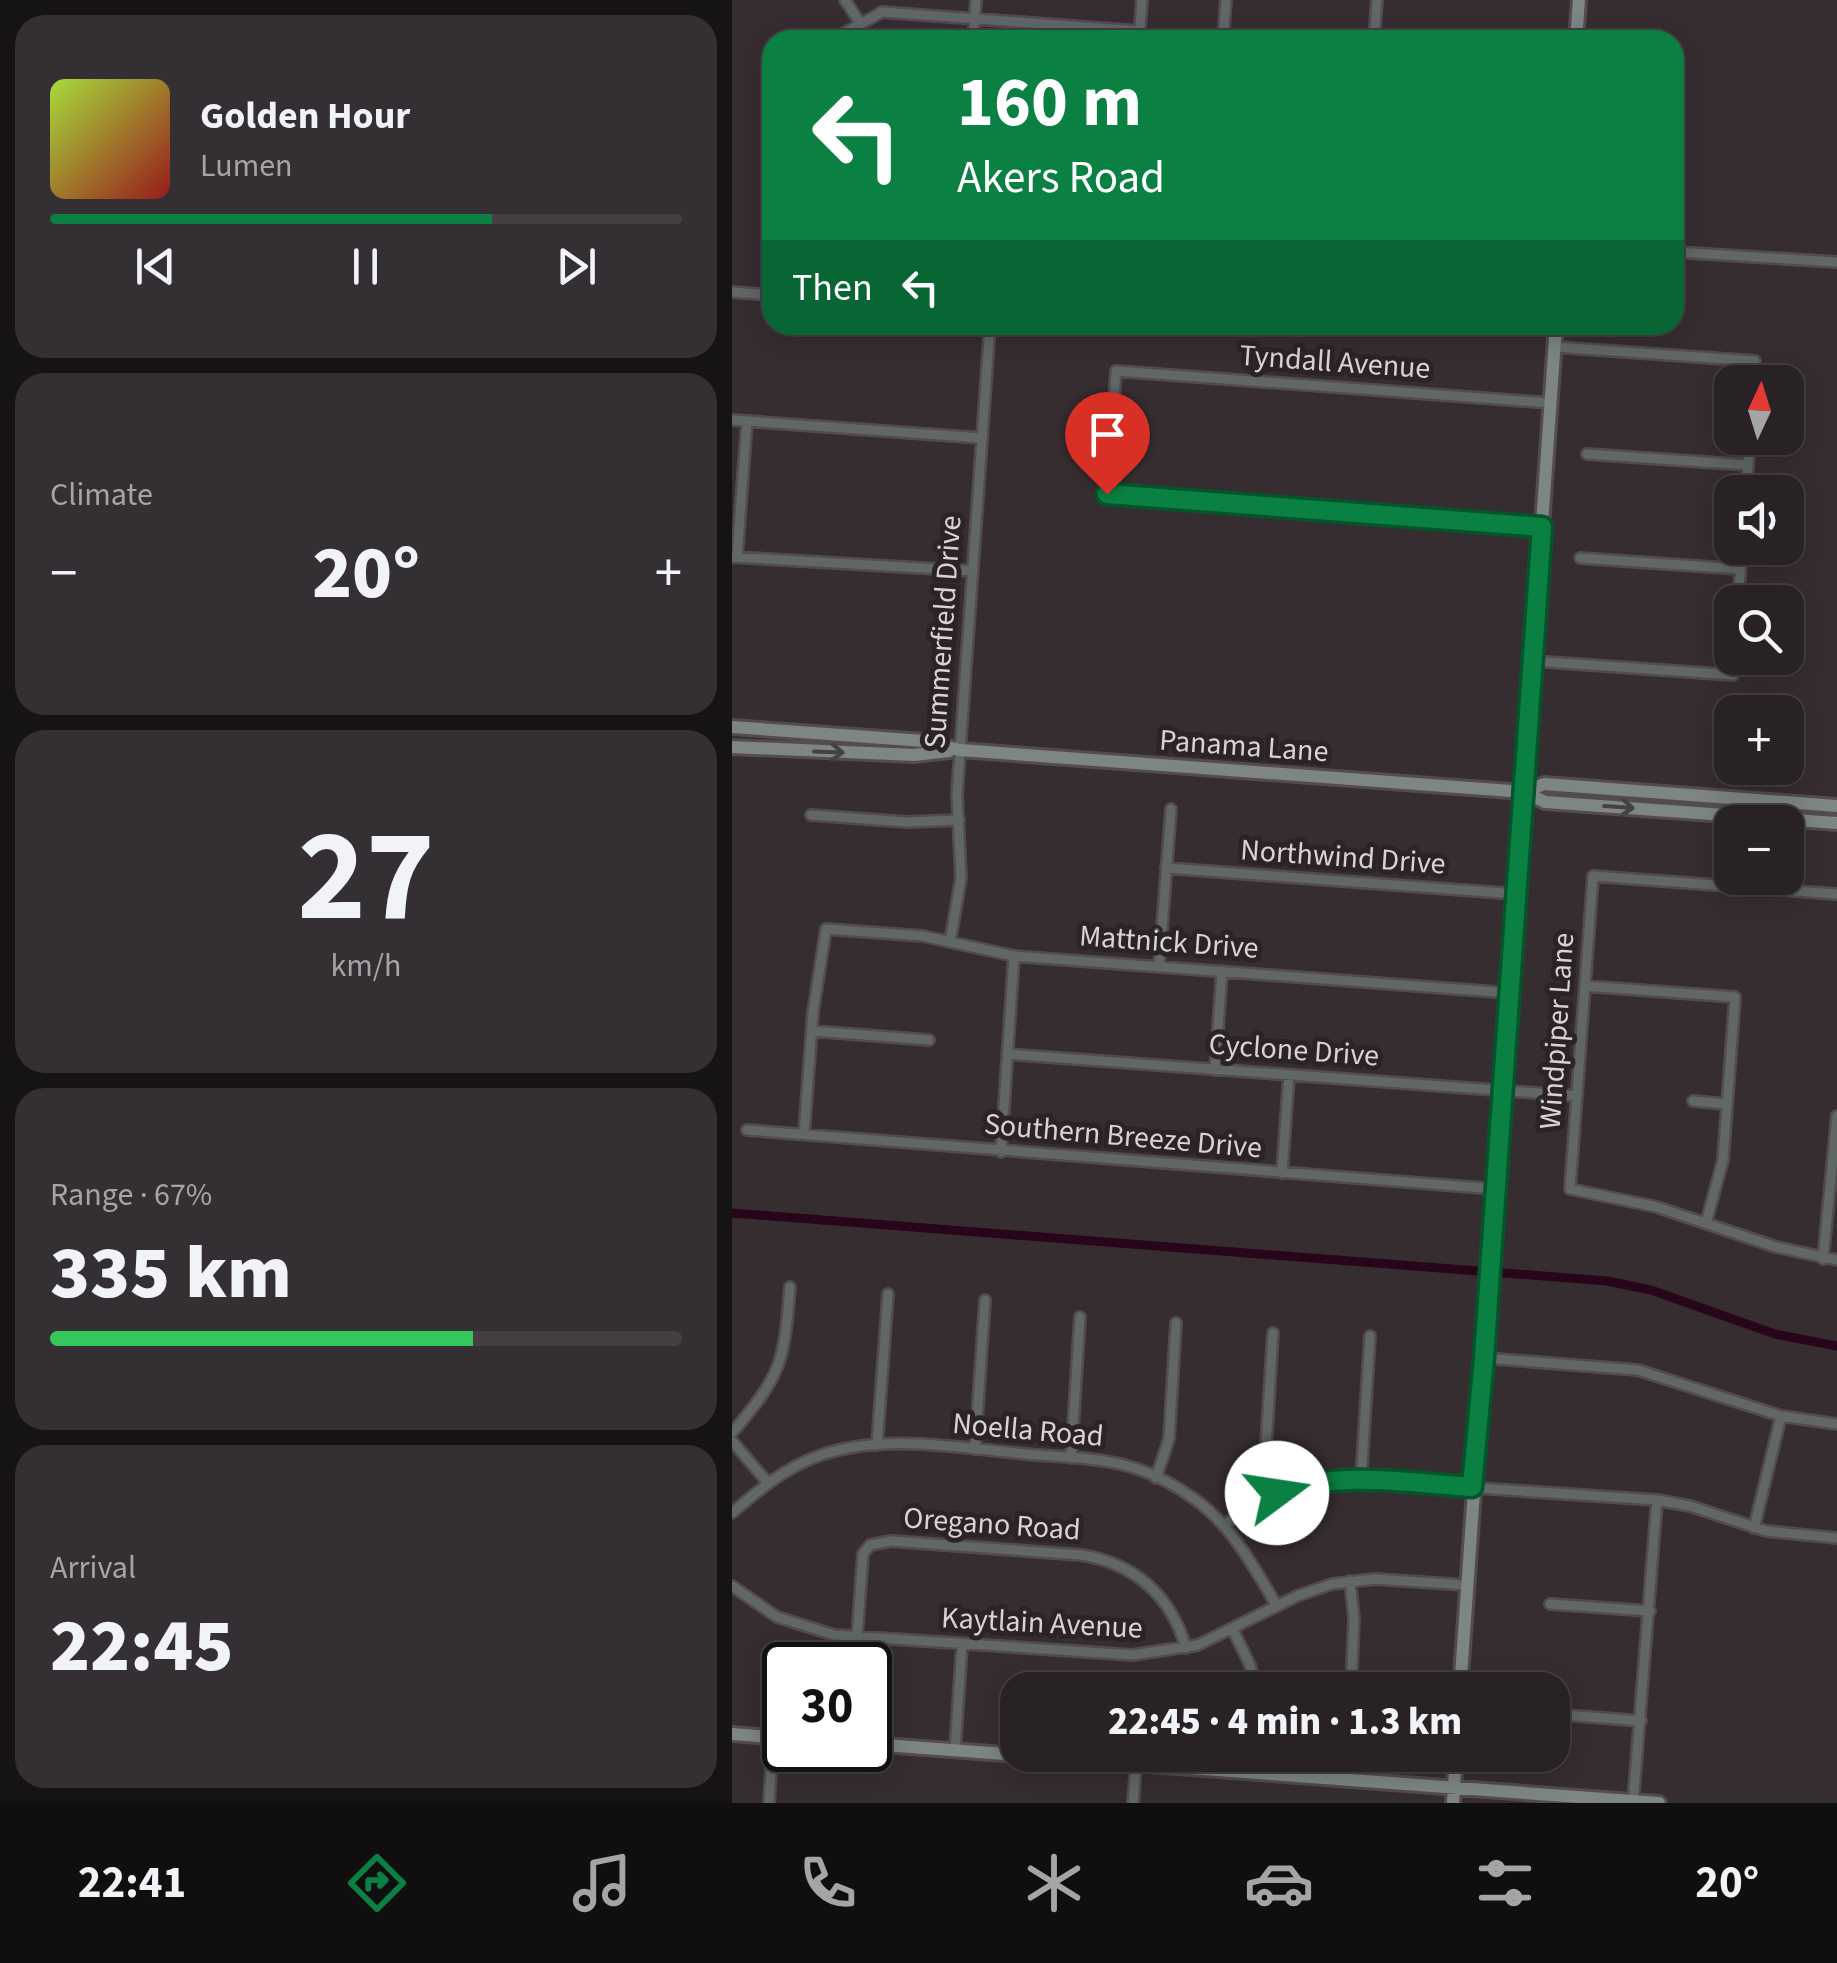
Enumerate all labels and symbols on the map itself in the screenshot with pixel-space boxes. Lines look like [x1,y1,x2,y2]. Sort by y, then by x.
street label: Tyndall Avenue [1238,334,1432,390]
north arrow [1714,365,1804,455]
pin [1065,392,1150,495]
street label: Summerfield Drive [913,514,973,750]
street label: Panama Lane [1158,719,1330,773]
one-way arrow [813,743,845,762]
one-way arrow [1602,798,1634,817]
street label: Northwind Drive [1239,828,1447,886]
street label: Mattnick Drive [1078,914,1260,970]
street label: Windpiper Lane [1529,931,1585,1131]
street label: Cyclone Drive [1207,1023,1381,1077]
street label: Southern Breeze Drive [982,1102,1264,1170]
street label: Noella Road [951,1402,1105,1458]
position arrow [1225,1441,1329,1545]
street label: Oregano Road [902,1496,1082,1552]
street label: Kaytlain Avenue [940,1596,1144,1650]
speed limit sign: 30 [762,1642,892,1772]

